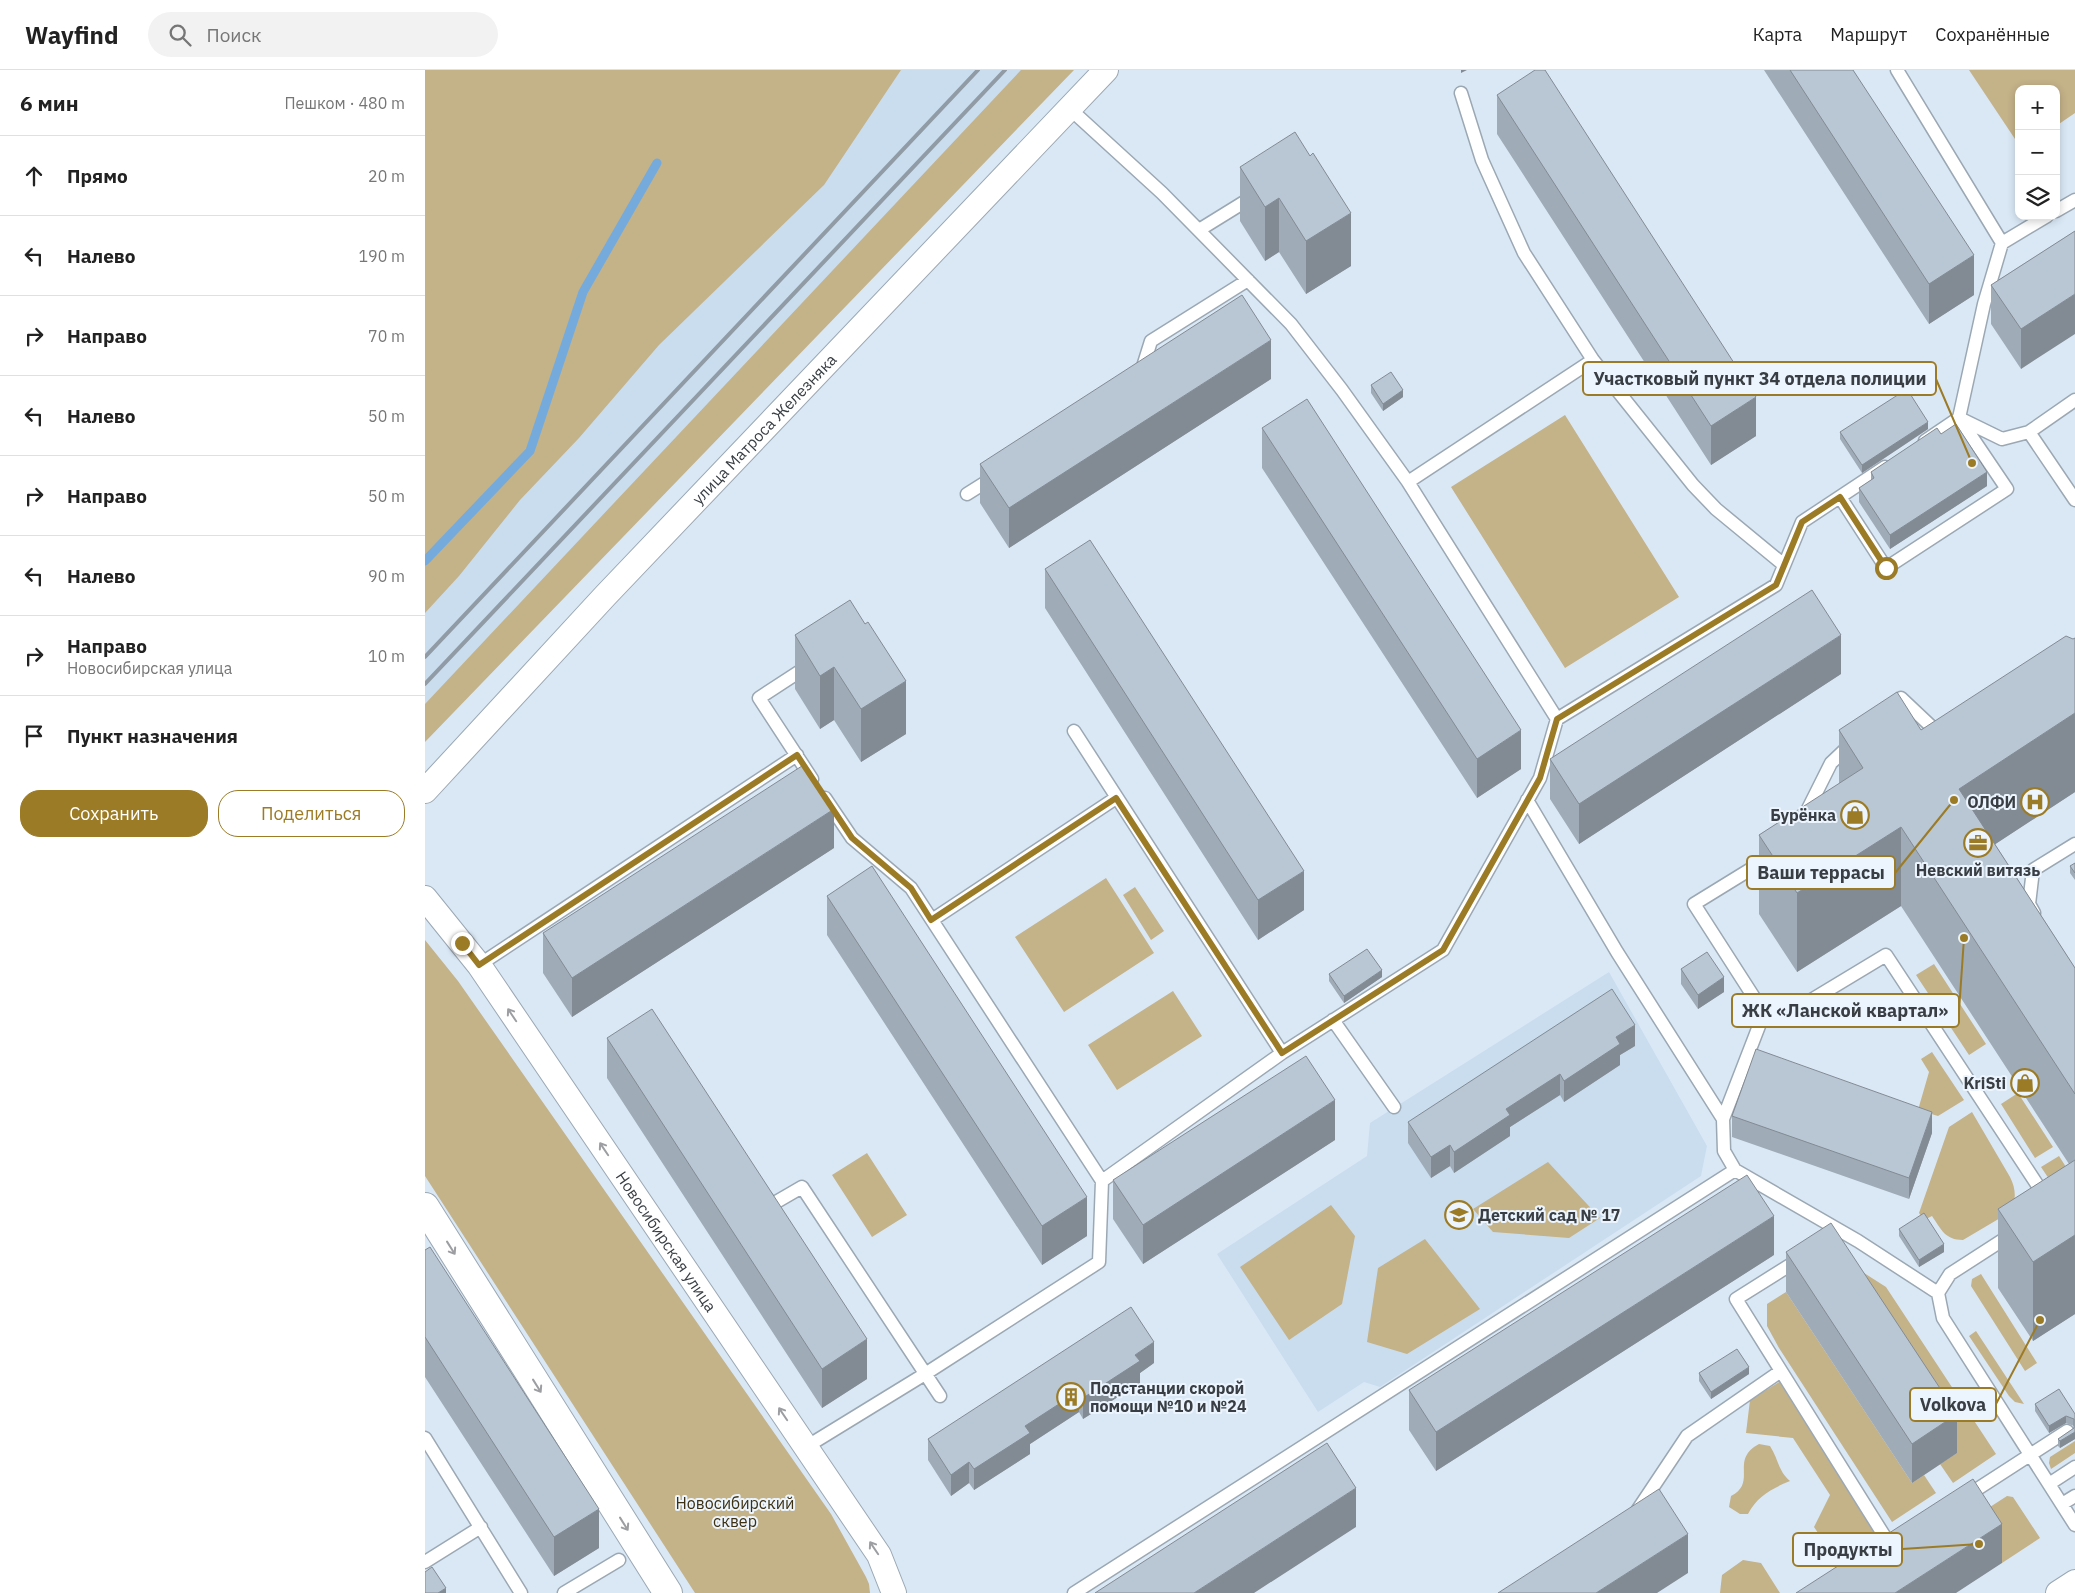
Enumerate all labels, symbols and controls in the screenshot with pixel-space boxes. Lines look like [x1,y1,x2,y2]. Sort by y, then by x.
search box [148,12,498,57]
text: Wayfind [25,19,118,51]
icon: search [166,21,194,49]
text: Поиск [206,23,261,47]
text: Карта [1753,23,1802,46]
text: Маршрут [1830,23,1907,46]
text: Сохранённые [1935,23,2050,46]
map controls [2015,85,2060,220]
button: + [2015,85,2060,130]
text: 6 мин [20,89,79,117]
text: Пешком · 480 m [284,93,405,113]
button: − [2015,130,2060,175]
icon: ahead [20,162,48,190]
text: Прямо [67,164,128,188]
text: 20 m [368,166,405,186]
button: layers [2015,175,2060,220]
icon: left [20,242,48,270]
text: Налево [67,244,136,268]
text: 190 m [358,246,405,266]
icon: right [20,322,48,350]
text: Направо [67,324,147,348]
text: 70 m [368,326,405,346]
street label: улица Матроса Железняка [688,349,841,509]
callout: Участковый пункт 34 отдела полиции [1583,362,1936,395]
text: Участковый пункт 34 отдела полиции [1594,367,1926,390]
icon: left [20,402,48,430]
text: Налево [67,404,136,428]
text: 50 m [368,406,405,426]
icon: right [20,482,48,510]
text: Направо [67,484,147,508]
text: 50 m [368,486,405,506]
route start [1875,557,1898,580]
icon: left [20,562,48,590]
text: Налево [67,564,136,588]
text: 90 m [368,566,405,586]
text: Направо [67,634,147,658]
icon: right [20,642,48,670]
text: 10 m [368,646,405,666]
text: Новосибирская улица [67,658,232,678]
icon: arrive [20,722,48,750]
text: Пункт назначения [67,724,238,748]
hospital icon: ОЛФИ [2020,787,2050,817]
button: Сохранить [20,790,208,837]
button: Поделиться [218,790,405,837]
place label: ОЛФИ [1967,792,2016,812]
shop icon: Бурёнка [1840,800,1870,830]
place label: Бурёнка [1770,805,1836,825]
office icon: Невский витязь [1963,828,1993,858]
callout: Ваши террасы [1747,856,1895,889]
place label: Невский витязь [1916,860,2040,880]
text: Ваши террасы [1757,861,1885,884]
route end [451,932,474,955]
callout: ЖК «Ланской квартал» [1732,994,1959,1027]
text: ЖК «Ланской квартал» [1742,999,1948,1022]
one-way arrow [507,1008,517,1022]
shop icon: KriSti [2010,1068,2040,1098]
place label: KriSti [1963,1073,2006,1093]
one-way arrow [599,1142,609,1156]
street label: Новосибирская улица [612,1167,721,1316]
school or university icon: Детский сад № 17 [1444,1200,1474,1230]
place label: Детский сад № 17 [1478,1205,1620,1225]
one-way arrow [446,1241,456,1255]
place label: Подстанции скорой помощи №10 и №24 [1090,1378,1247,1416]
one-way arrow [533,1379,543,1393]
building icon: Подстанции скорой помощи №10 и №24 [1056,1382,1086,1412]
callout: Volkova [1910,1388,1996,1421]
text: Volkova [1920,1393,1986,1416]
one-way arrow [778,1407,788,1421]
park label: Новосибирский сквер [676,1493,795,1531]
one-way arrow [619,1516,629,1530]
callout: Продукты [1793,1533,1902,1566]
text: Продукты [1803,1538,1893,1561]
one-way arrow [869,1542,879,1556]

